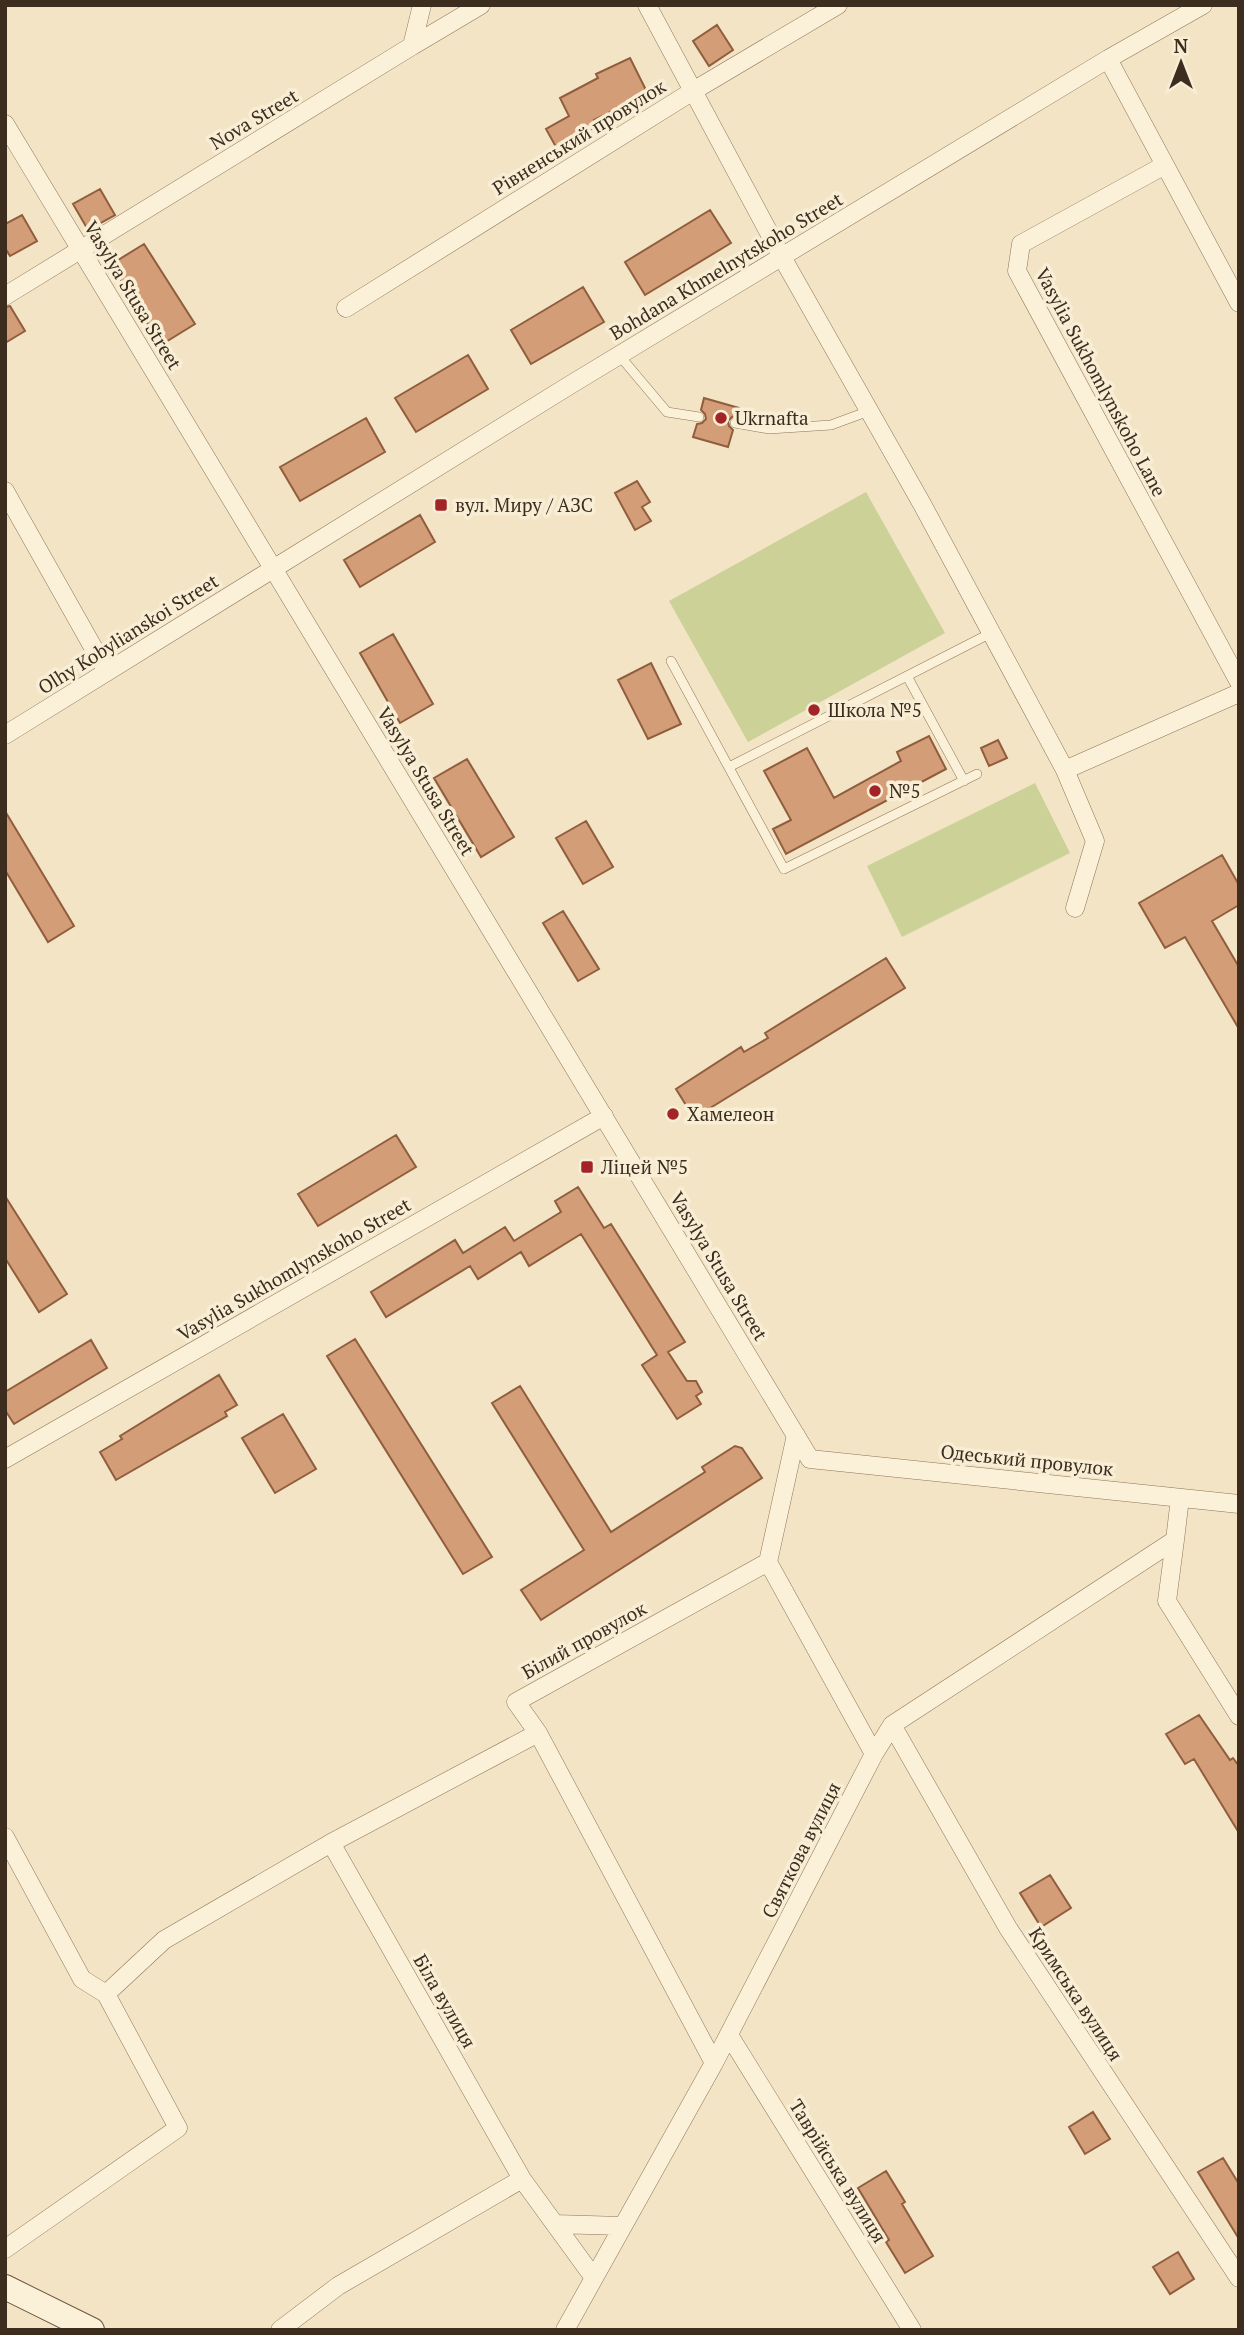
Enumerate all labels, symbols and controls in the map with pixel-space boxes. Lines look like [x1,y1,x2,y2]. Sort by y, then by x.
north arrow [1146,28,1216,98]
text: N [1174,33,1189,58]
street label: Рівненський провулок [487,73,671,200]
street label: Nova Street [205,82,302,155]
street label: Bohdana Khmelnytskoho Street [605,186,847,345]
street label: Vasylya Stusa Street [79,216,188,374]
street label: Vasylia Sukhomlynskoho Lane [1030,263,1172,500]
place label: Ukrnafta [735,405,809,430]
marker: Ukrnafta [713,410,729,426]
place label: вул. Миру / АЗС [455,492,593,517]
marker: вул. Миру / АЗС [433,497,449,513]
street label: Olhy Kobylianskoi Street [33,568,223,699]
place label: Школа №5 [828,697,922,722]
street label: Vasylya Stusa Street [372,702,481,860]
marker: Школа №5 [806,702,822,718]
place label: №5 [889,778,921,803]
marker: №5 [867,783,883,799]
place label: Хамелеон [687,1101,775,1126]
marker: Хамелеон [665,1106,681,1122]
place label: Ліцей №5 [600,1154,688,1179]
marker: Ліцей №5 [579,1159,595,1175]
street label: Vasylya Stusa Street [665,1187,774,1345]
street label: Vasylia Sukhomlynskoho Street [173,1191,415,1346]
street label: Одеський провулок [939,1438,1115,1481]
street label: Білий провулок [517,1595,651,1684]
street label: Святкова вулиця [755,1778,846,1922]
street label: Кримська вулиця [1024,1922,1129,2065]
street label: Біла вулиця [408,1949,482,2052]
street label: Таврійська вулиця [784,2094,893,2247]

